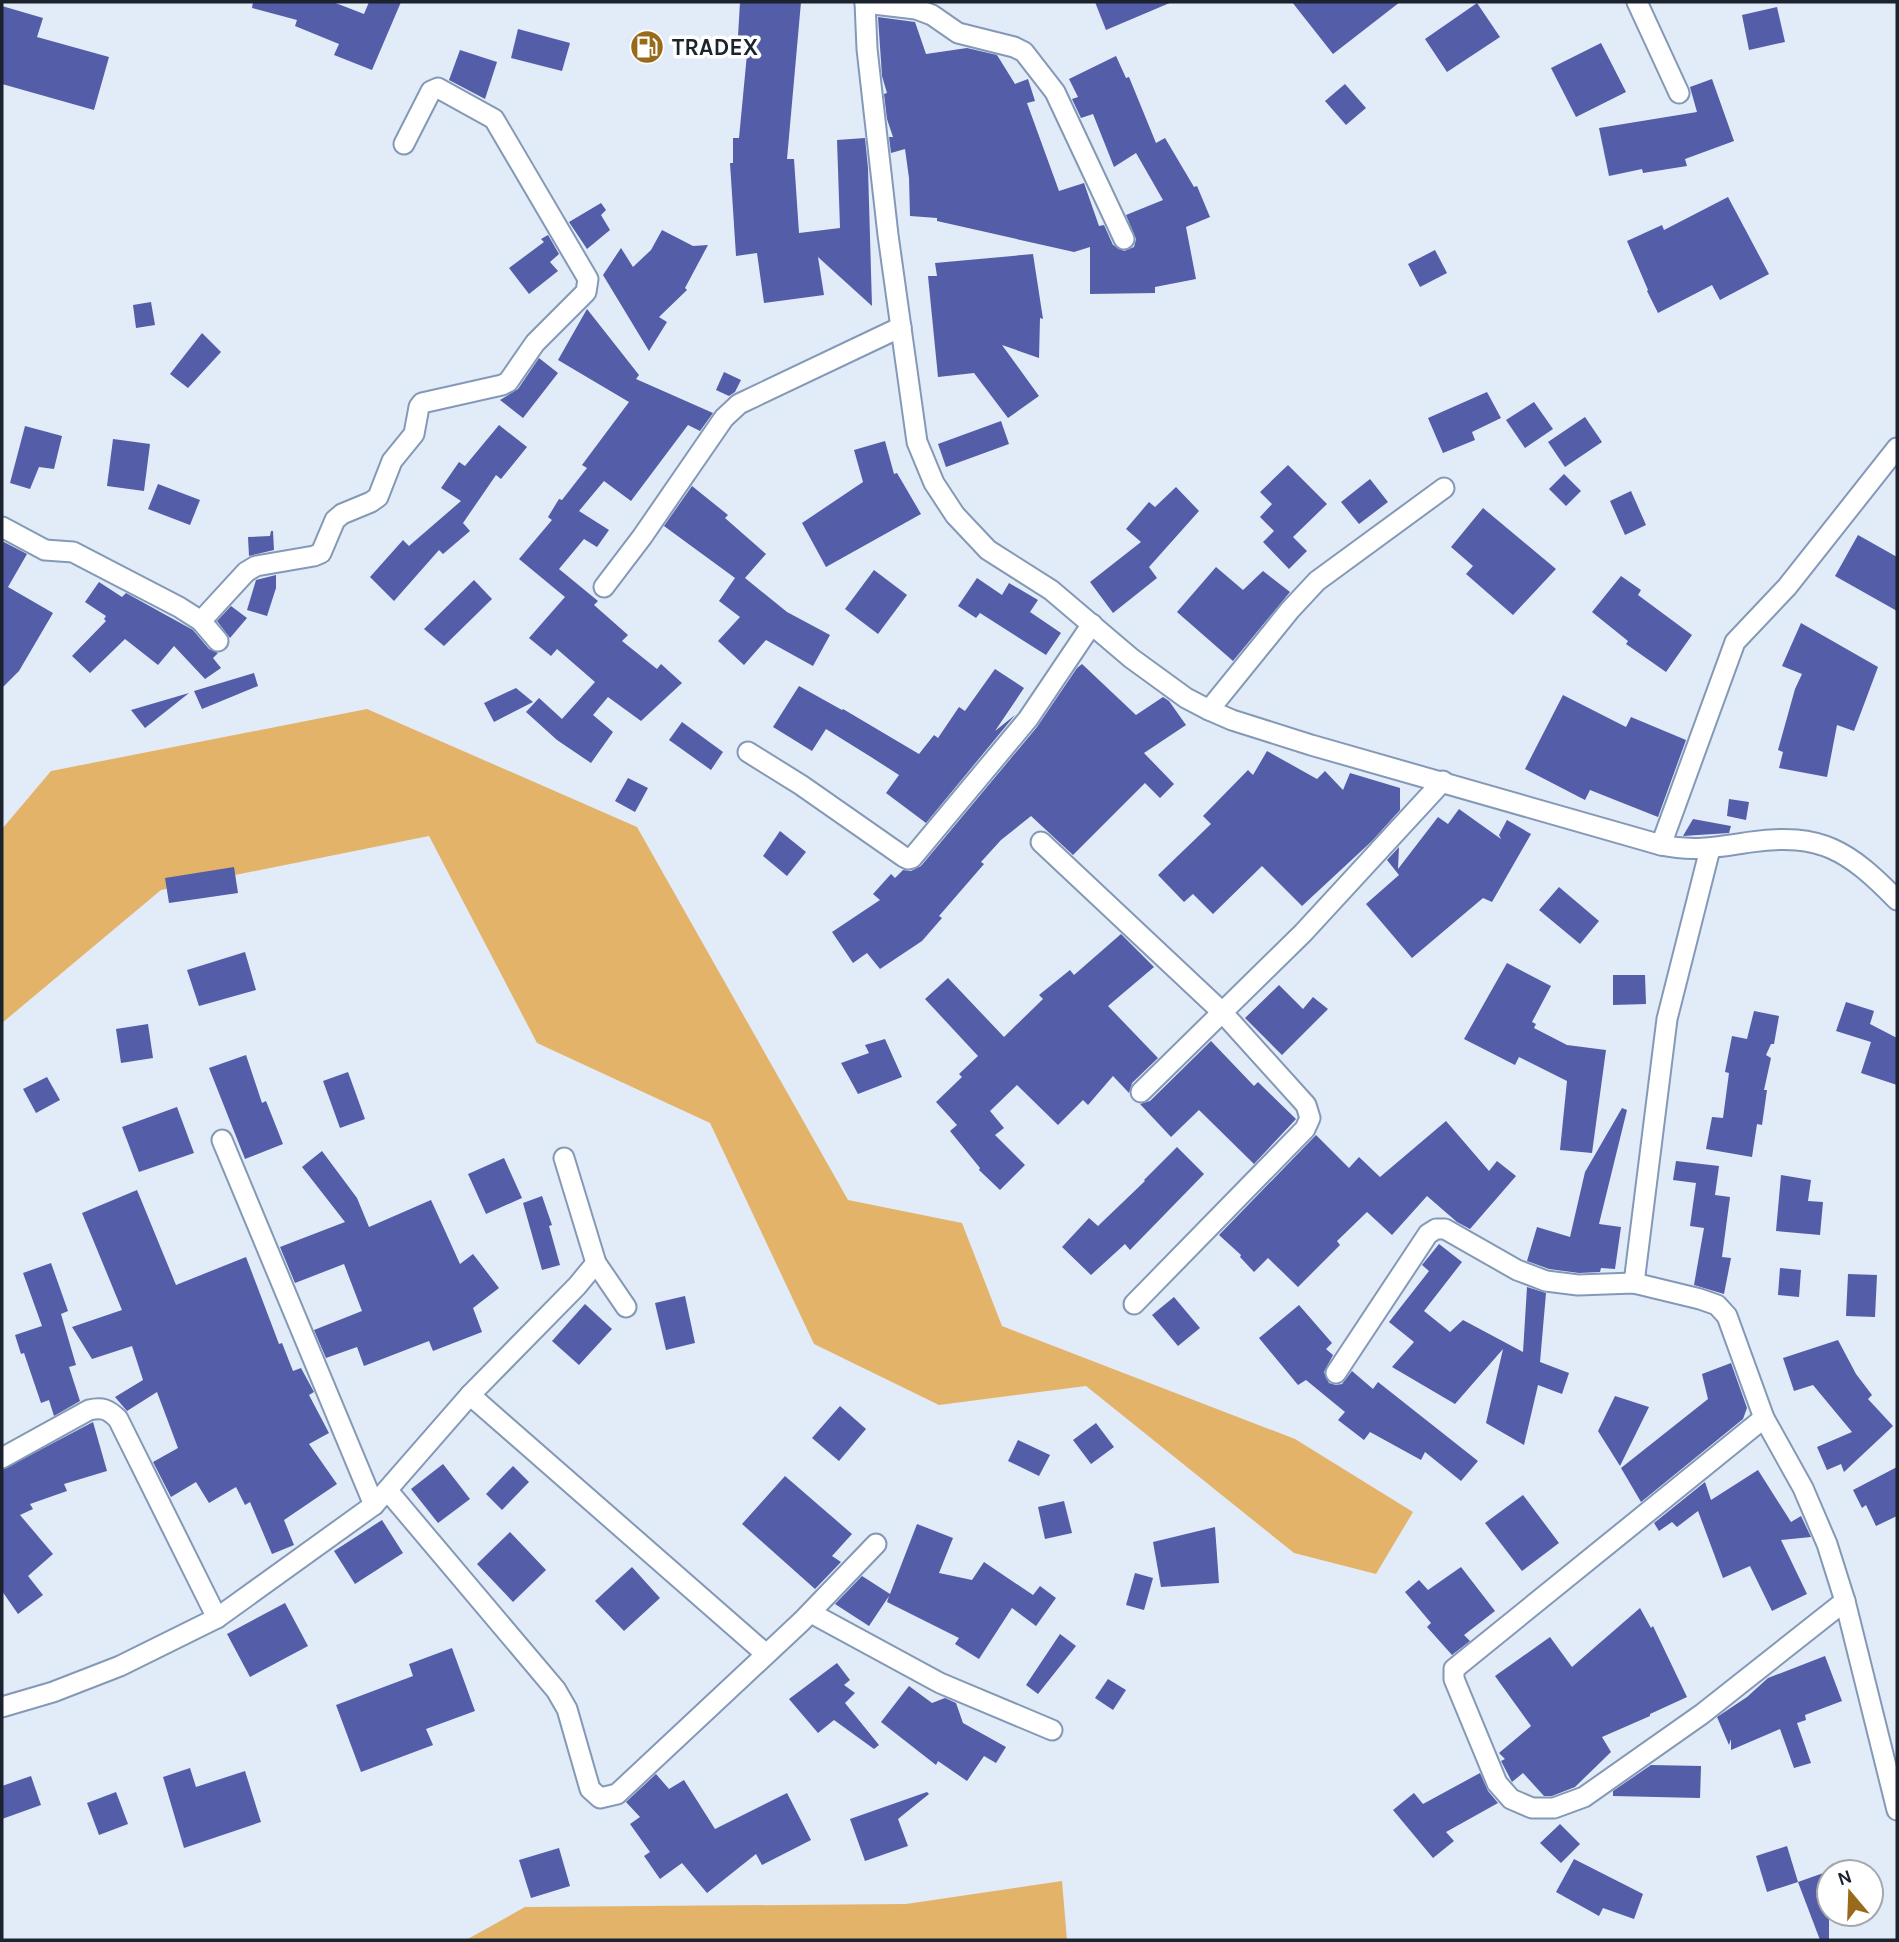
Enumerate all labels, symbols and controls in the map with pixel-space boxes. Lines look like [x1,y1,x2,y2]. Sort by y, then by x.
fuel station icon: TRADEX [628,28,666,66]
place label: TRADEX [672,34,758,61]
north arrow [1815,1858,1885,1928]
text: N [1835,1865,1855,1890]

